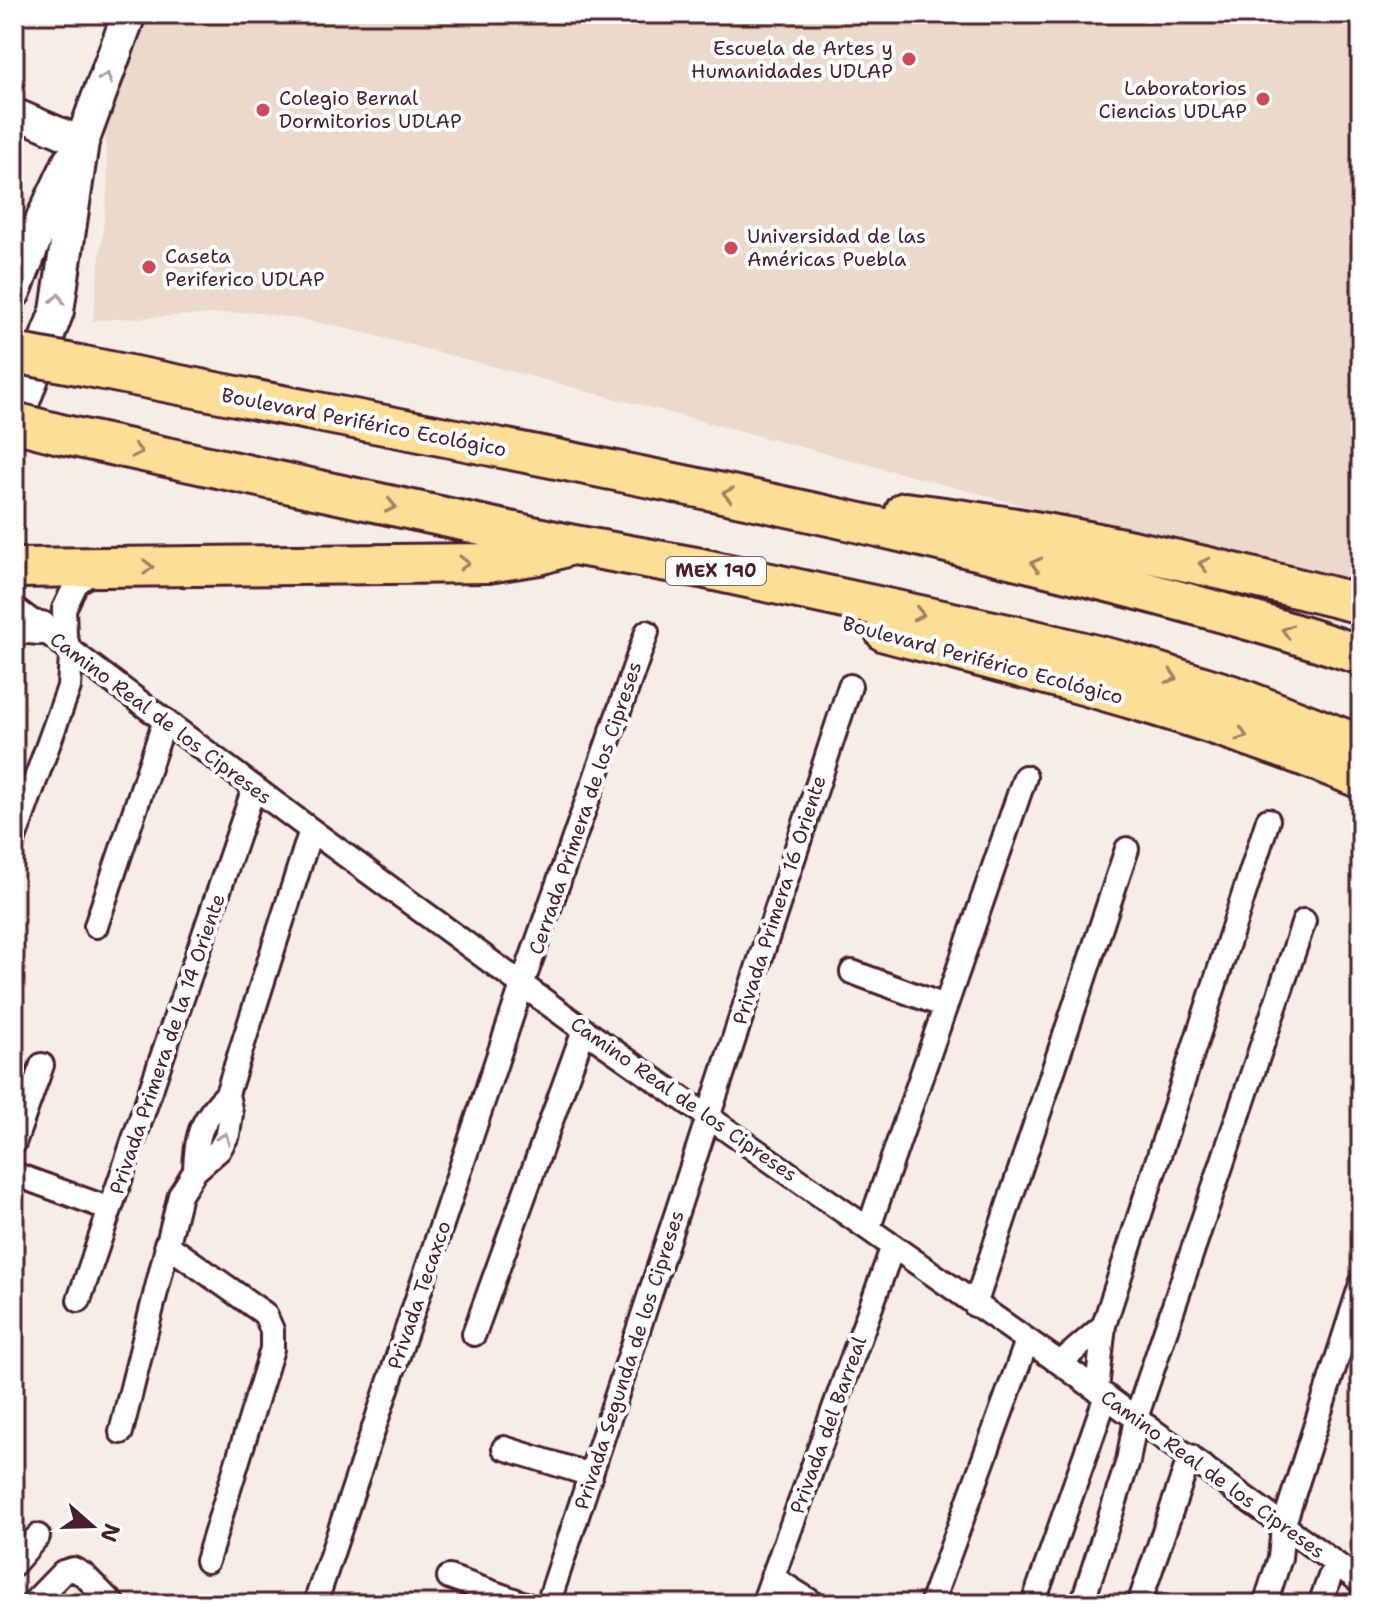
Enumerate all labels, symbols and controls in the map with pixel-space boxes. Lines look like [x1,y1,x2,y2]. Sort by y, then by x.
place label: Escuela de Artes y Humanidades UDLAP [691,35,893,84]
marker: Escuela de Artes y Humanidades UDLAP [900,50,918,68]
one-way arrow [96,72,113,86]
place label: Laboratorios Ciencias UDLAP [1099,75,1247,124]
place label: Colegio Bernal Dormitorios UDLAP [279,85,462,134]
marker: Laboratorios Ciencias UDLAP [1254,90,1272,108]
marker: Colegio Bernal Dormitorios UDLAP [254,101,272,119]
place label: Universidad de las Américas Puebla [747,223,926,272]
marker: Universidad de las Américas Puebla [722,239,740,257]
place label: Caseta Periferico UDLAP [165,243,325,292]
marker: Caseta Periferico UDLAP [140,258,158,276]
one-way arrow [49,293,66,306]
street label: Boulevard Periférico Ecológico [219,382,509,462]
one-way arrow [129,442,143,459]
one-way arrow [721,486,735,503]
one-way arrow [384,496,397,513]
one-way arrow [458,554,471,572]
one-way arrow [1029,556,1043,573]
one-way arrow [1198,556,1211,573]
road number: MEX 190 [666,557,766,585]
one-way arrow [142,558,155,576]
one-way arrow [912,605,926,622]
street label: Boulevard Periférico Ecológico [840,610,1126,710]
one-way arrow [1280,624,1294,640]
street label: Camino Real de los Cipreses [45,626,277,810]
street label: Cerrada Primera de los Cipreses [522,658,648,958]
one-way arrow [1164,668,1178,684]
one-way arrow [1234,725,1248,741]
street label: Privada Primera 16 Oriente [726,772,832,1028]
street label: Privada Primera de la 14 Oriente [103,890,231,1198]
street label: Camino Real de los Cipreses [565,1011,803,1187]
one-way arrow [215,1131,231,1146]
street label: Privada Segunda de los Cipreses [568,1207,690,1513]
street label: Privada Tecaxco [381,1217,457,1373]
street label: Privada del Barreal [784,1333,872,1517]
street label: Camino Real de los Cipreses [1096,1384,1330,1564]
north arrow [52,1486,132,1566]
text: N [94,1520,127,1546]

